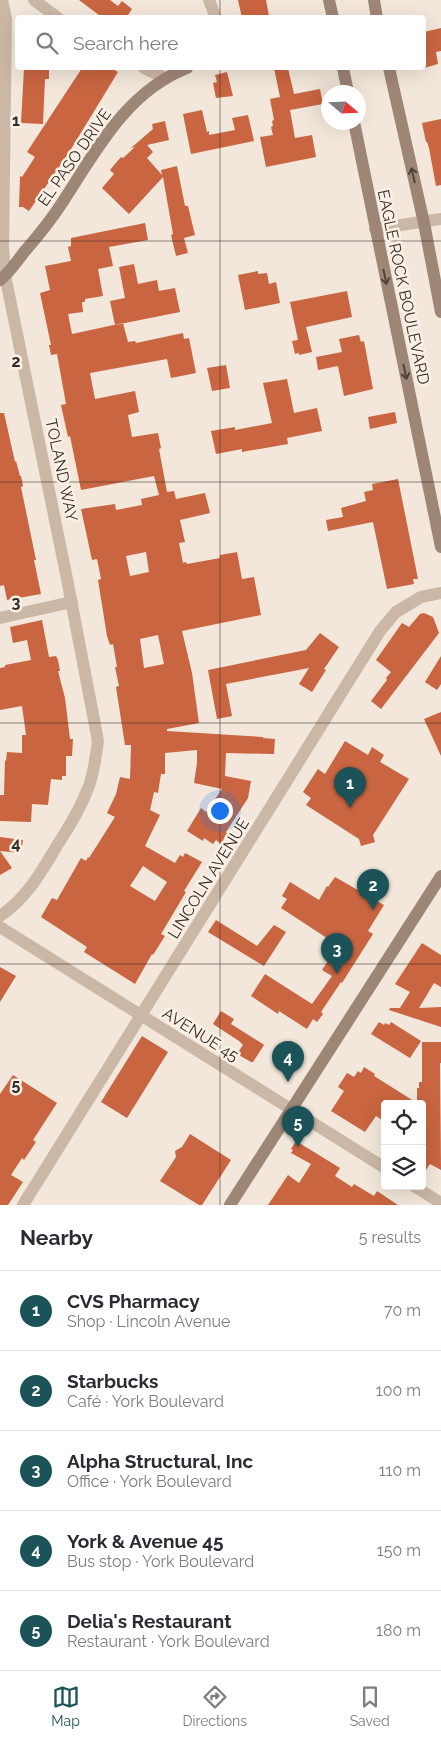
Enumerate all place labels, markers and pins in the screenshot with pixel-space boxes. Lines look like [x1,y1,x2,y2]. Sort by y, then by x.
pin: 1 [334,767,366,808]
pin: 2 [357,869,389,910]
pin: 3 [321,933,353,974]
pin: 4 [272,1041,304,1082]
pin: 5 [282,1106,314,1147]

